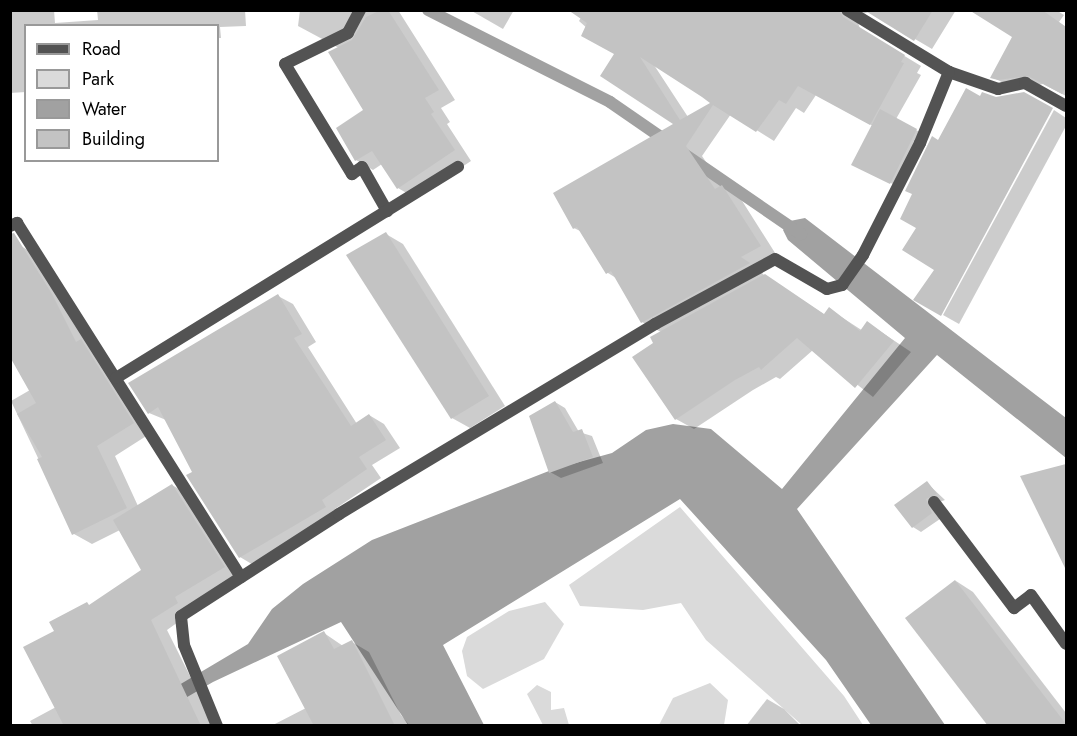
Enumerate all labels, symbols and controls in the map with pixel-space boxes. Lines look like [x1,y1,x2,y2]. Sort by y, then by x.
legend [24,24,219,162]
text: Road [82,36,121,62]
text: Park [82,66,114,92]
text: Water [82,96,126,122]
text: Building [82,126,145,152]

